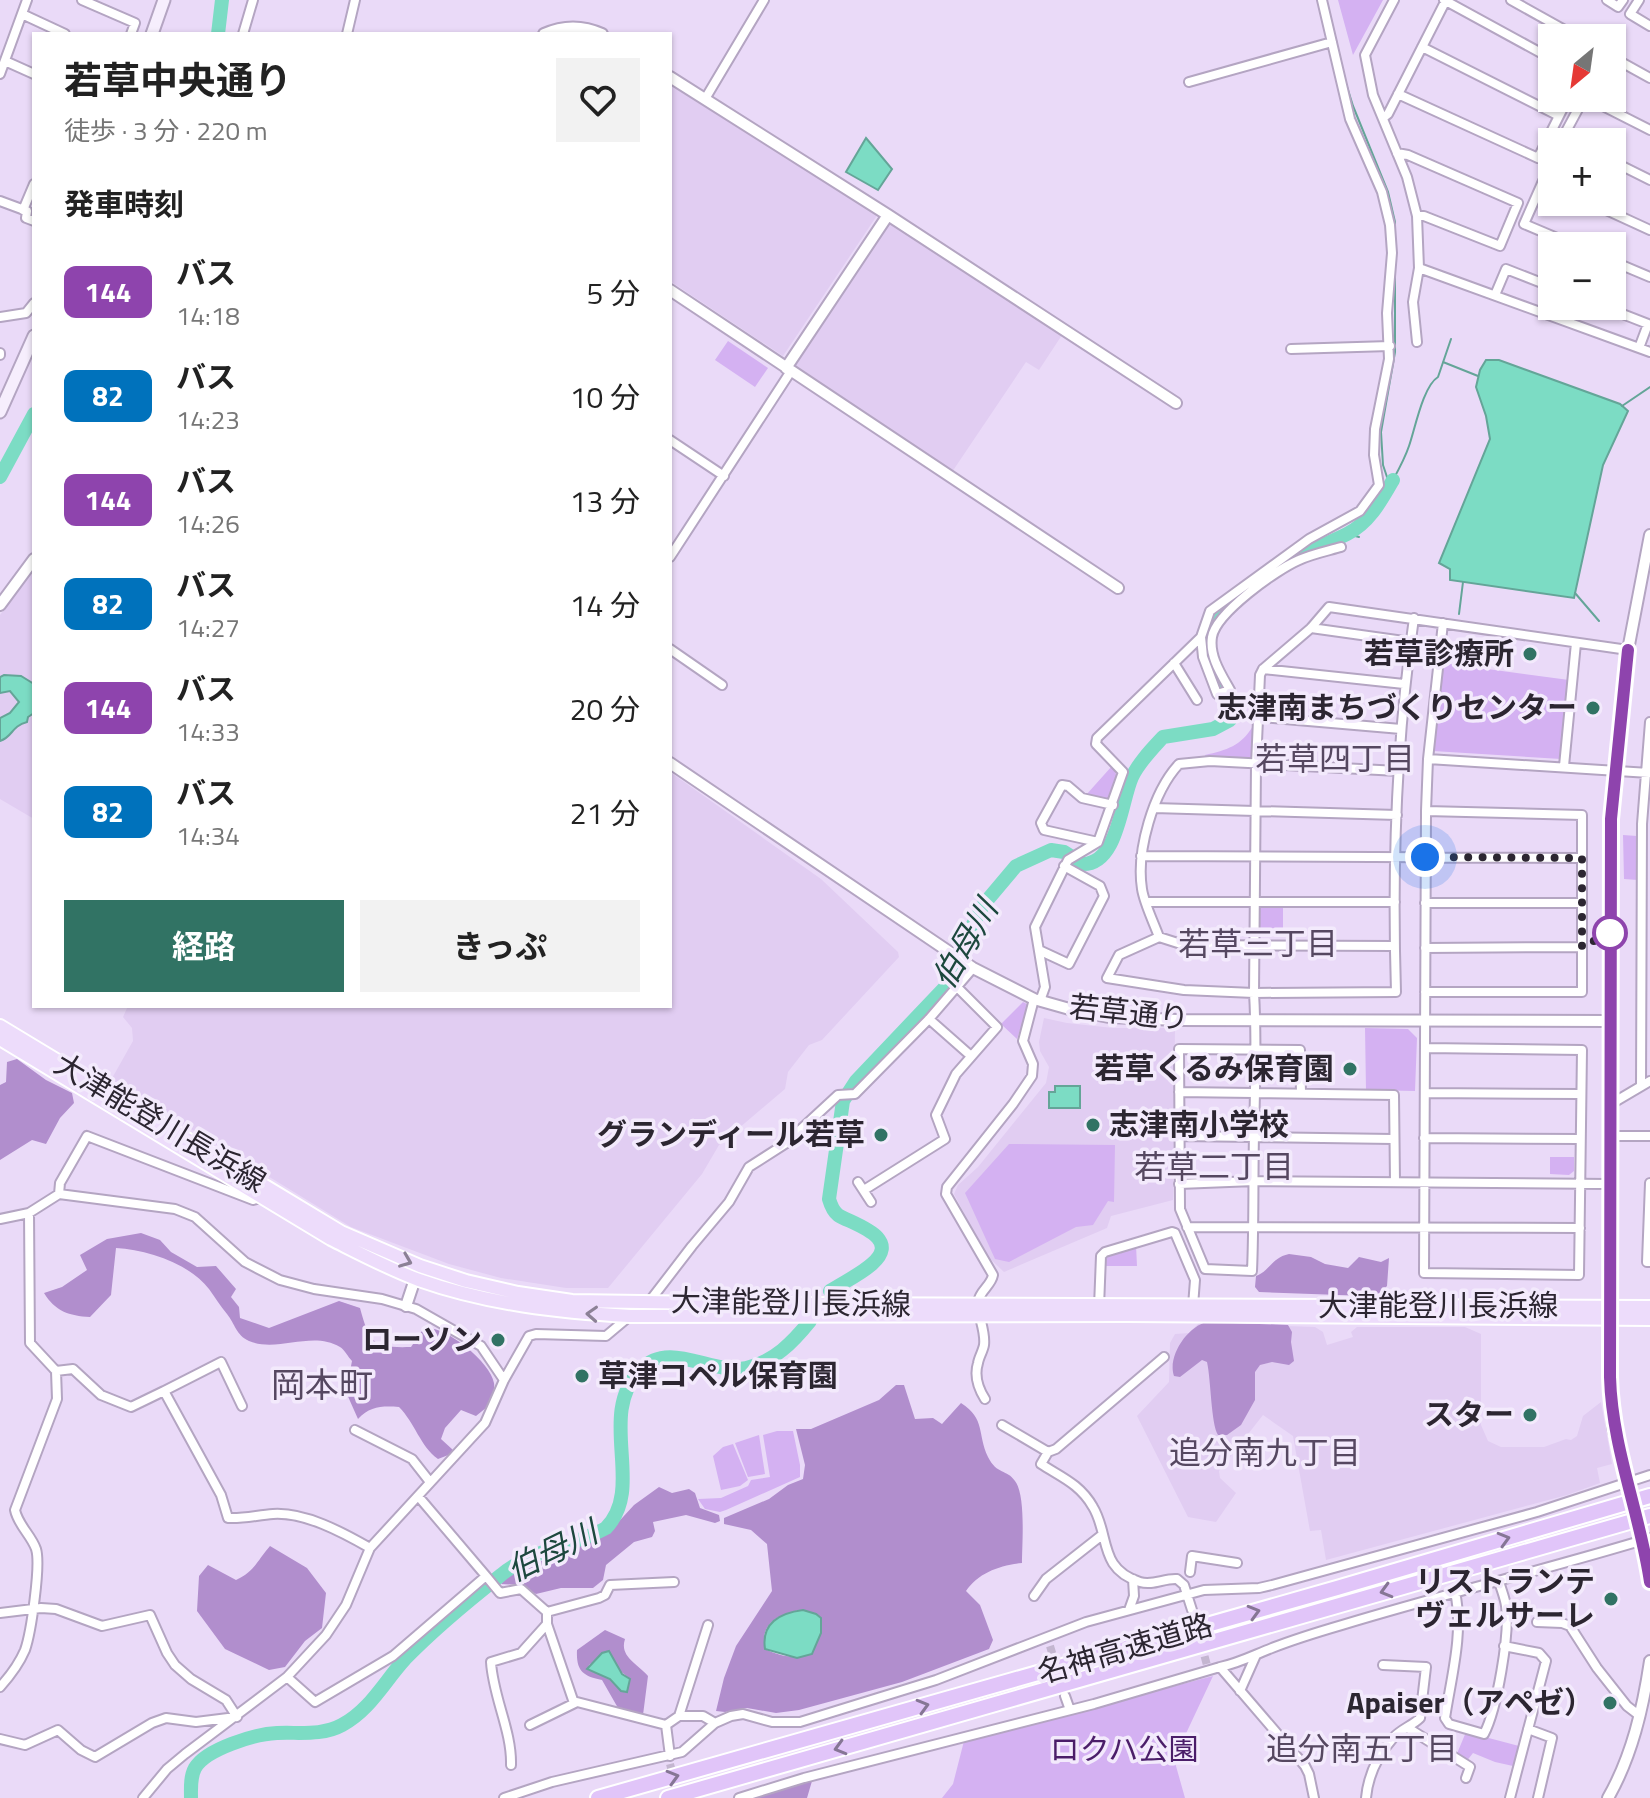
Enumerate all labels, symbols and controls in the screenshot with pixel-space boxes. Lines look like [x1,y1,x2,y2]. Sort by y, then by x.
north arrow [1538,24,1626,112]
map controls [1538,24,1626,320]
text: 若草中央通り [64,51,292,109]
button: heart [556,58,640,142]
text: 徒歩 · 3 分 · 220 m [64,111,268,150]
button: + [1538,128,1626,216]
text: 発車時刻 [64,181,184,227]
button: − [1538,232,1626,320]
text: バス [176,250,236,296]
text: 144 [84,270,132,313]
text: 5 分 [587,270,640,316]
text: 14:18 [176,296,240,335]
text: バス [176,354,236,400]
text: 82 [92,374,124,417]
text: 10 分 [570,374,640,420]
text: 14:23 [176,400,240,439]
text: バス [176,458,236,504]
text: 144 [84,478,132,521]
text: 13 分 [570,478,640,524]
text: 14:26 [176,504,240,543]
text: バス [176,562,236,608]
text: 82 [92,582,124,625]
text: 14 分 [570,582,640,628]
text: 14:27 [176,608,240,647]
place label: 若草診療所 [1364,630,1514,676]
marker: 若草診療所 [1521,645,1539,663]
text: バス [176,666,236,712]
place label: 志津南まちづくりセンター [1217,684,1577,730]
text: 144 [84,686,132,729]
text: 20 分 [570,686,640,732]
marker: 志津南まちづくりセンター [1584,699,1602,717]
text: 14:33 [176,712,240,751]
district label: 若草四丁目 [1255,734,1415,782]
text: バス [176,770,236,816]
text: 82 [92,790,124,833]
text: 21 分 [570,790,640,836]
text: 14:34 [176,816,240,855]
your location [1405,837,1445,877]
water label: 伯母川 [919,887,1010,997]
button: 経路 [64,900,344,992]
button: きっぷ [360,900,640,992]
unlabelled marker [1593,916,1627,950]
district label: 若草三丁目 [1178,919,1338,967]
street label: 若草通り [1067,983,1191,1041]
street label: 大津能登川長浜線 [46,1041,275,1204]
place label: 若草くるみ保育園 [1095,1045,1334,1091]
marker: 若草くるみ保育園 [1341,1060,1359,1078]
place label: 志津南小学校 [1109,1101,1289,1147]
place label: グランディール若草 [597,1111,865,1157]
marker: 志津南小学校 [1084,1116,1102,1134]
marker: グランディール若草 [872,1126,890,1144]
district label: 若草二丁目 [1134,1142,1294,1190]
one-way arrow [398,1251,412,1268]
street label: 大津能登川長浜線 [671,1277,911,1327]
street label: 大津能登川長浜線 [1318,1282,1558,1328]
one-way arrow [585,1306,598,1323]
place label: ローソン [362,1316,482,1362]
marker: ローソン [489,1331,507,1349]
place label: 草津コペル保育園 [598,1352,838,1398]
district label: 岡本町 [271,1358,373,1410]
marker: 草津コペル保育園 [573,1367,591,1385]
place label: スター [1424,1391,1514,1437]
marker: スター [1521,1406,1539,1424]
district label: 追分南九丁目 [1169,1428,1361,1476]
water label: 伯母川 [498,1506,608,1593]
one-way arrow [1496,1532,1510,1548]
place label: リストランテ ヴェルサーレ [1415,1558,1595,1638]
one-way arrow [1380,1582,1394,1598]
marker: リストランテ ヴェルサーレ [1602,1590,1620,1608]
street label: 名神高速道路 [1032,1601,1218,1695]
one-way arrow [1247,1605,1261,1621]
place label: Apaiser（アペゼ） [1347,1679,1594,1725]
marker: Apaiser（アペゼ） [1601,1694,1619,1712]
one-way arrow [916,1699,930,1715]
district label: 追分南五丁目 [1266,1724,1458,1772]
park label: ロクハ公園 [1050,1726,1198,1772]
one-way arrow [834,1739,848,1755]
one-way arrow [666,1770,680,1786]

